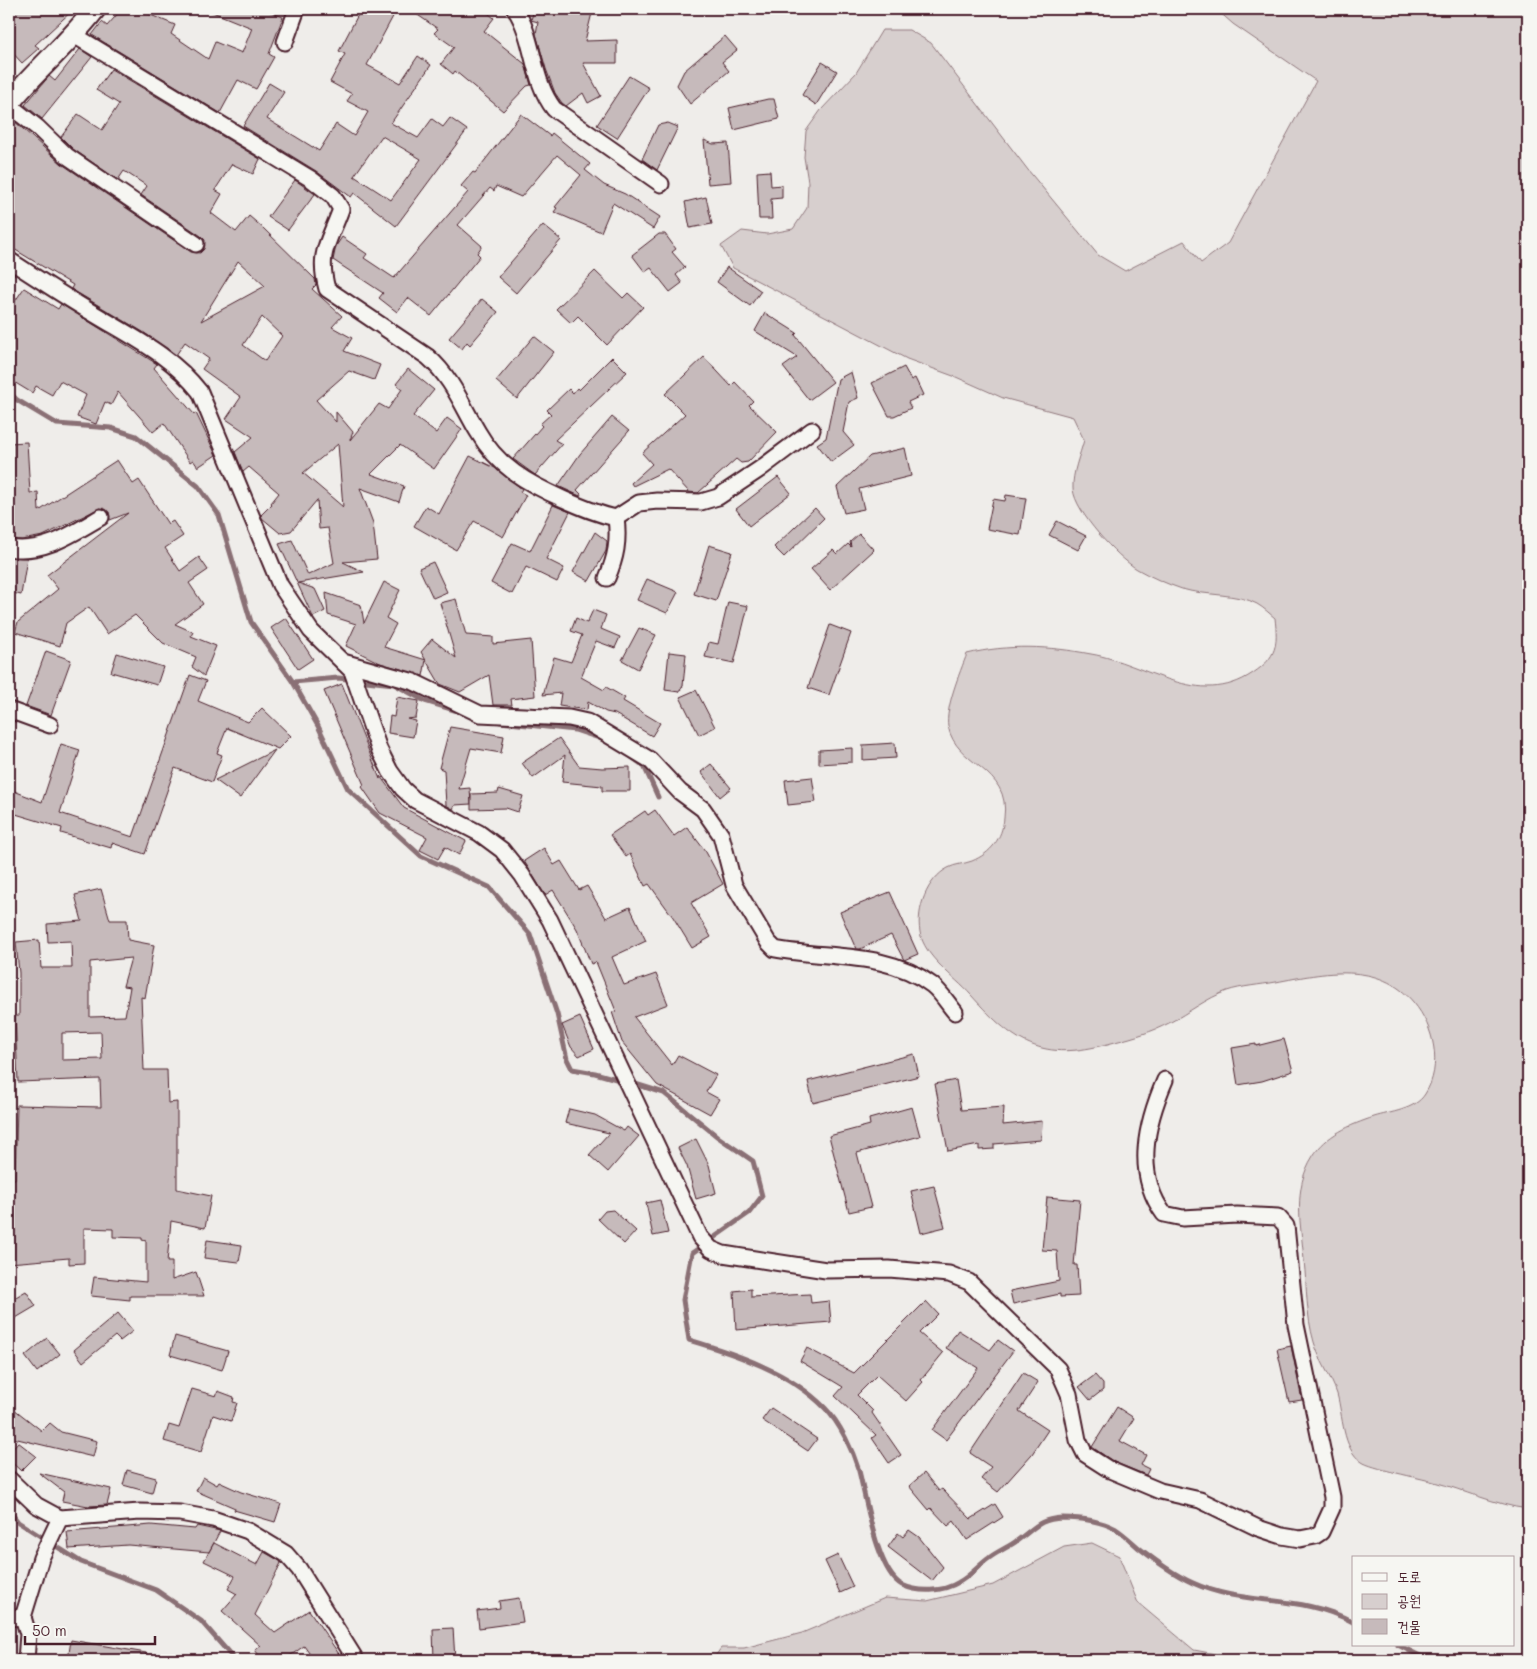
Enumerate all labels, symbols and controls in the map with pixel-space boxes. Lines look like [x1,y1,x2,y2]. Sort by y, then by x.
legend [1352,1556,1514,1646]
text: 도로 [1397,1566,1421,1586]
text: 공원 [1397,1590,1421,1610]
scale bar [25,1614,155,1646]
text: 건물 [1397,1616,1421,1636]
text: 50 m [32,1620,67,1640]

